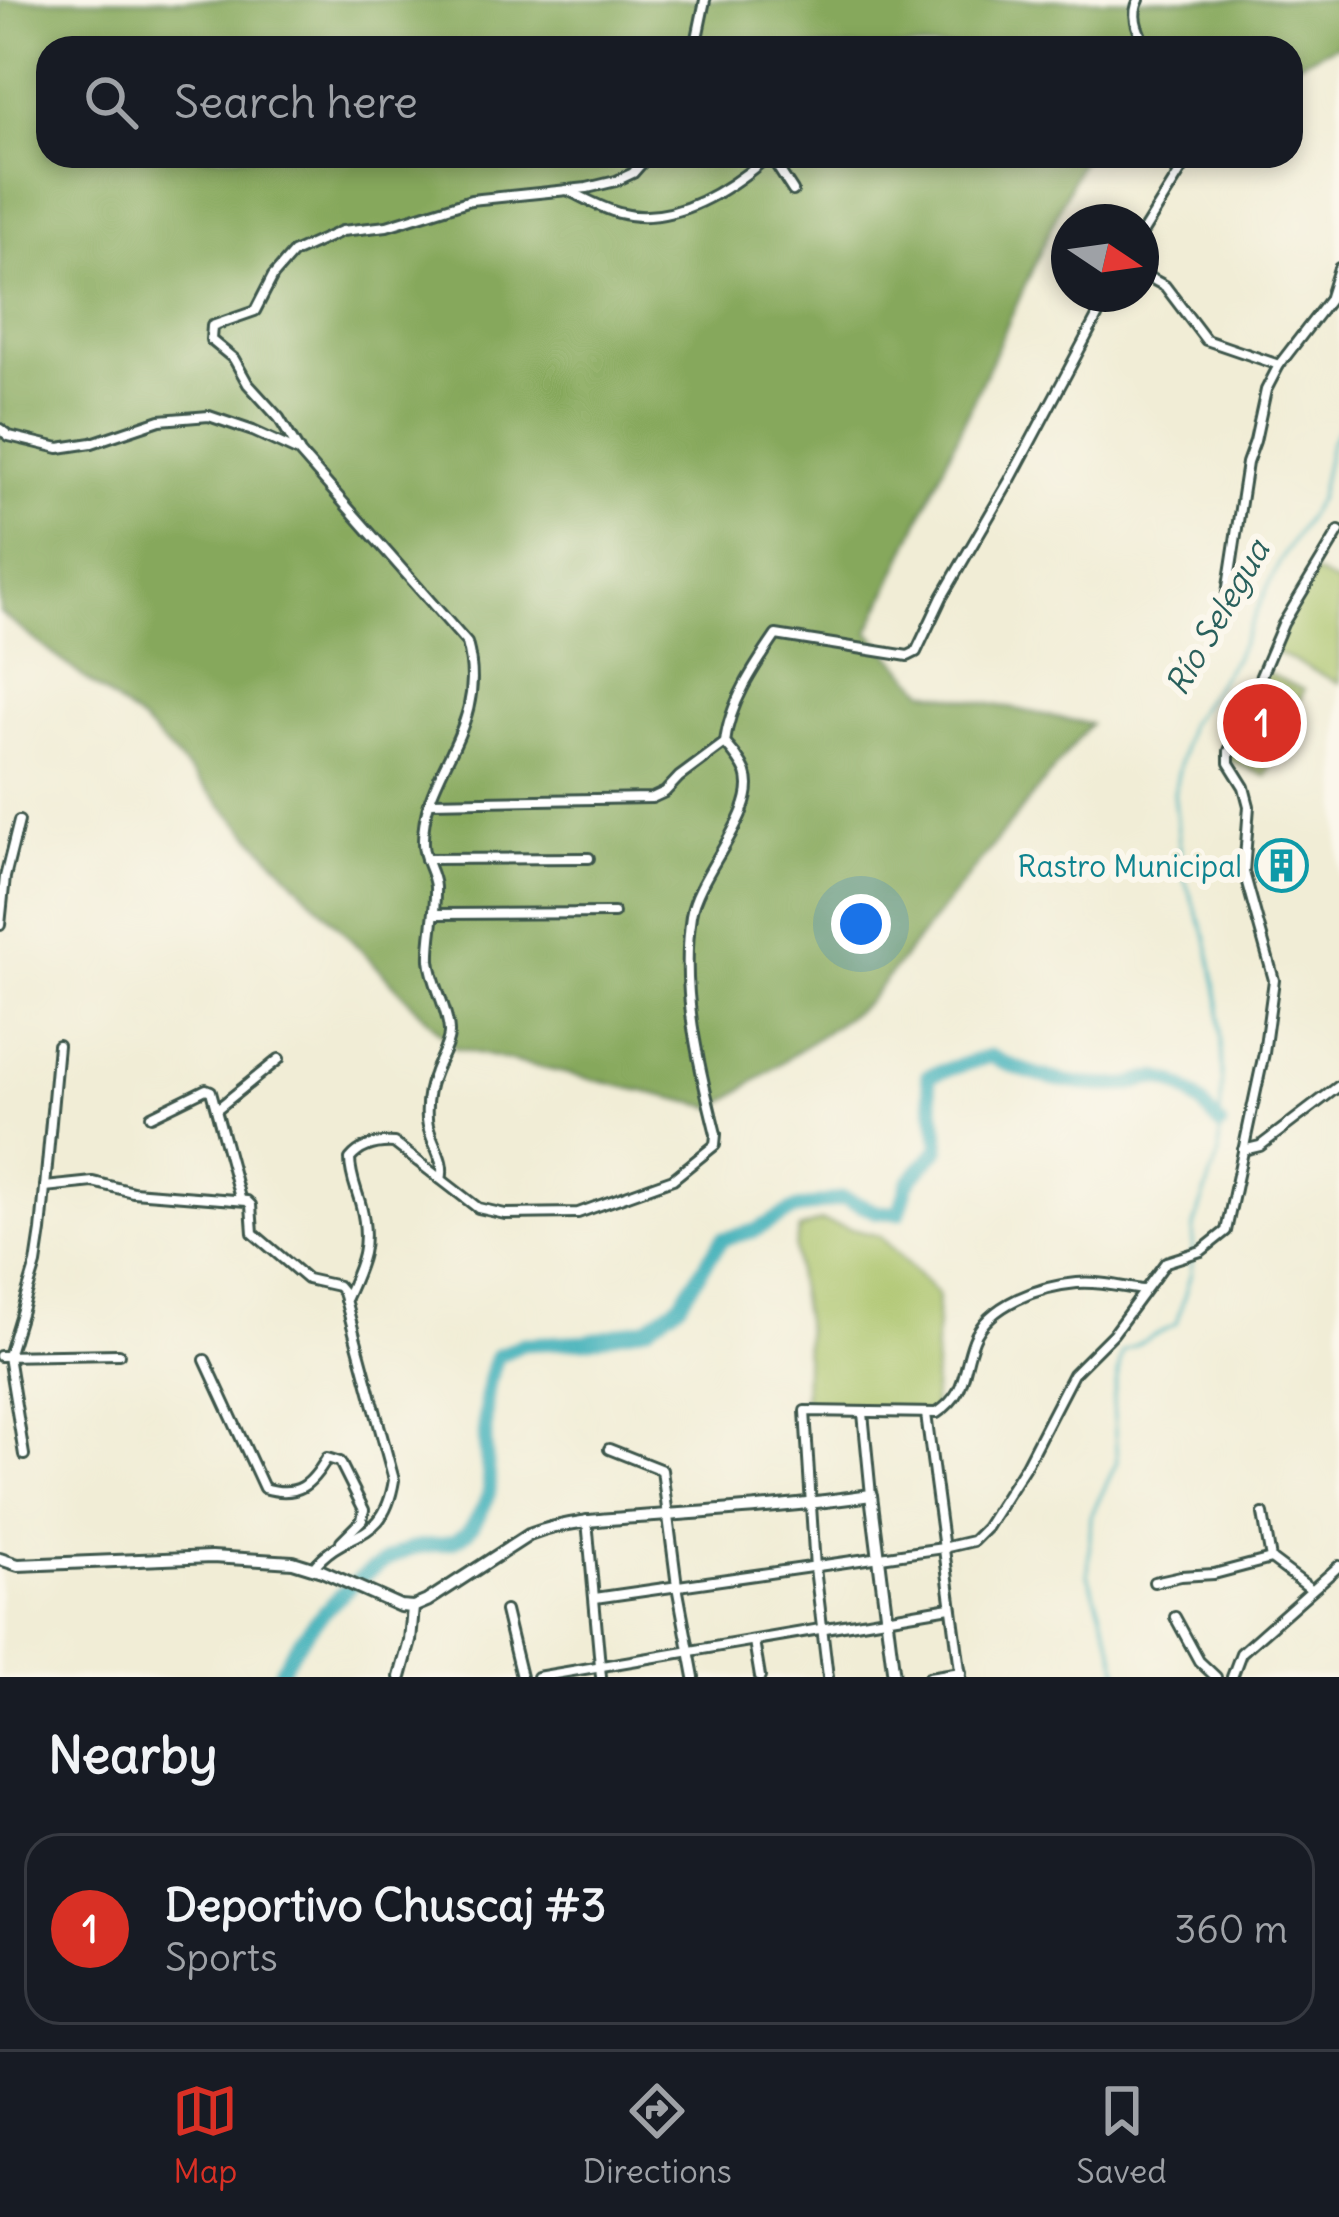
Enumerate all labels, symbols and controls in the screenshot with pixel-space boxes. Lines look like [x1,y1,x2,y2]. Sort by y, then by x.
search box [36,36,1303,168]
icon: search [78,69,144,135]
text: Search here [174,74,418,130]
north arrow [1051,204,1159,312]
water label: Río Selegua [1156,530,1279,702]
pin: 1 [1223,678,1301,768]
building icon: Rastro Municipal [1253,838,1309,894]
place label: Rastro Municipal [1018,847,1242,885]
your location [831,894,891,954]
text: Nearby [48,1723,217,1787]
text: Deportivo Chuscaj #3 [165,1877,606,1933]
text: 1 [82,1905,98,1954]
text: 360 m [1174,1905,1288,1954]
text: Sports [165,1933,278,1982]
tab: Map [172,2078,238,2192]
tab: Directions [583,2078,732,2192]
tab: Saved [1076,2078,1167,2192]

